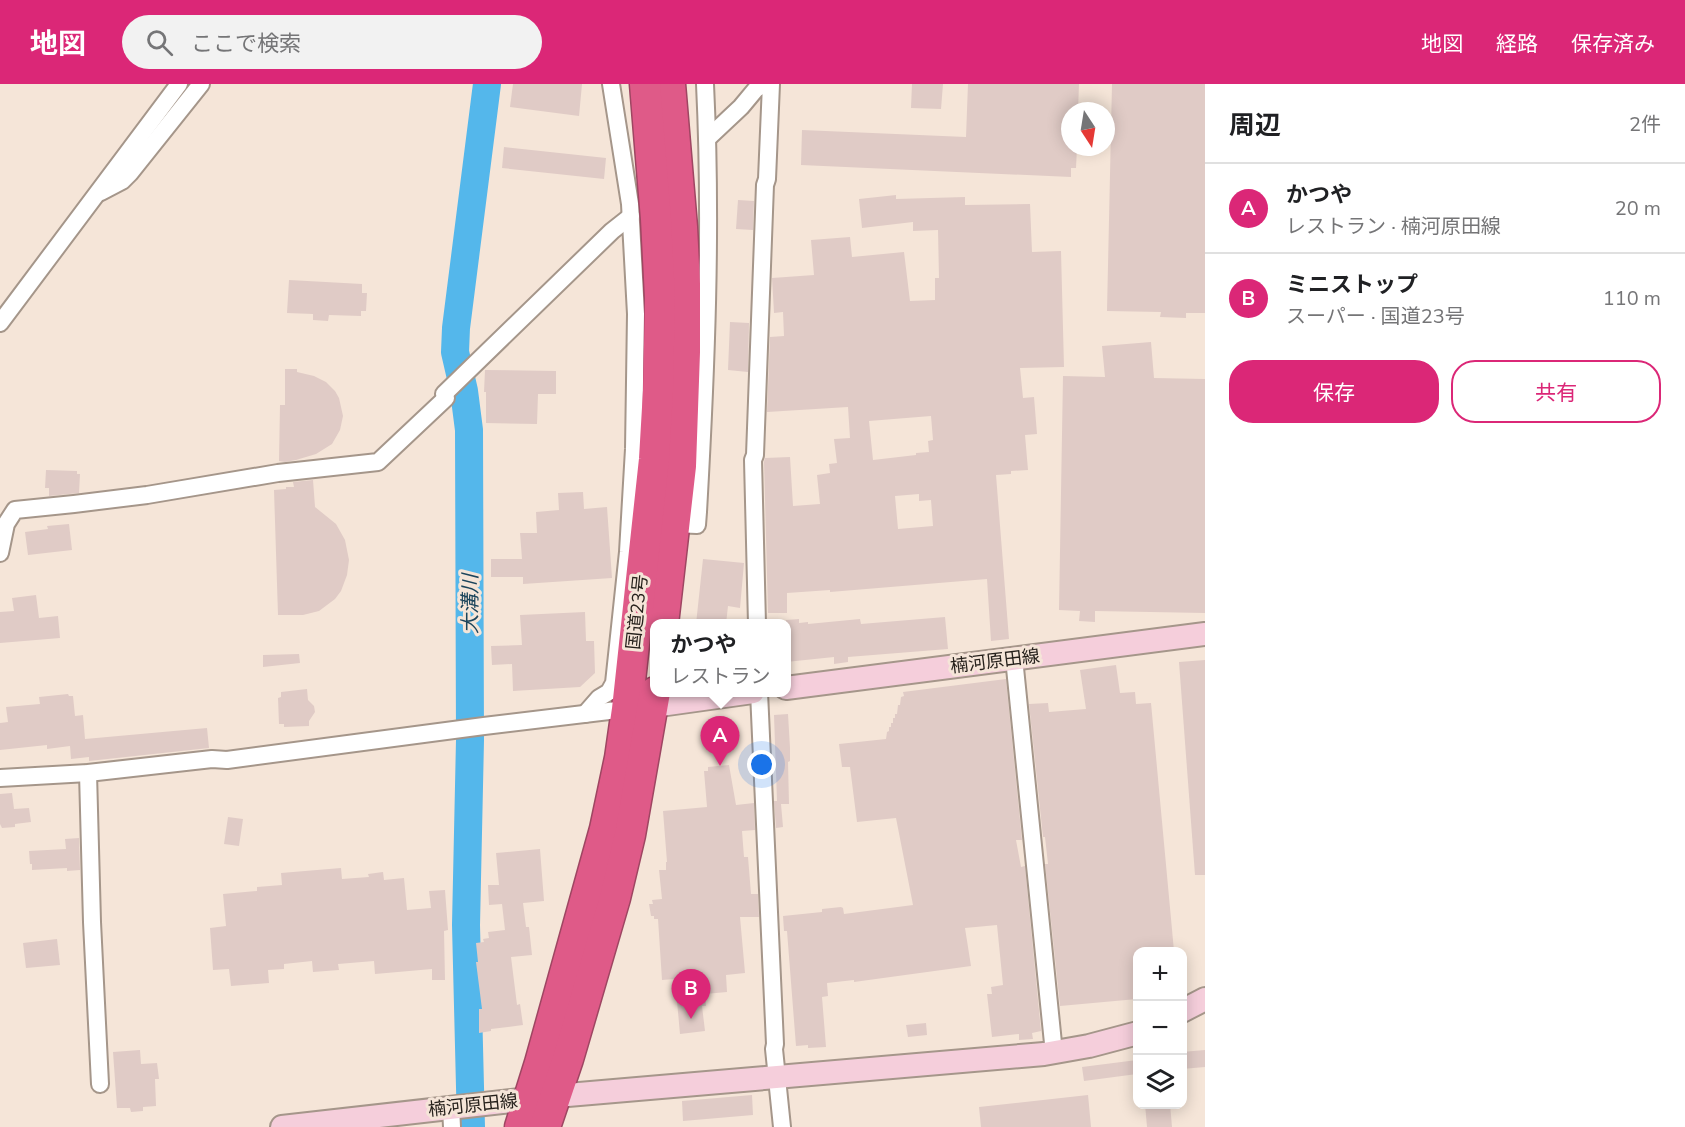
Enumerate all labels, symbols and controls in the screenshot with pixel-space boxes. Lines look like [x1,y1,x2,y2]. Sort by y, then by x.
search box [122,15,542,69]
text: 地図 [30,25,86,63]
icon: search [143,26,176,59]
text: ここで検索 [191,29,301,59]
text: 地図 [1421,30,1463,58]
text: 経路 [1496,30,1538,58]
text: 保存済み [1571,30,1655,58]
north arrow [1061,102,1115,156]
text: 周辺 [1229,108,1281,143]
text: 2件 [1629,111,1661,138]
text: かつや [1286,180,1352,210]
text: A [1241,195,1256,222]
text: 20 m [1615,195,1661,222]
text: レストラン · 楠河原田線 [1286,213,1501,240]
text: ミニストップ [1286,270,1418,300]
text: B [1242,285,1255,312]
text: 110 m [1603,285,1661,312]
text: スーパー · 国道23号 [1286,303,1465,330]
button: 保存 [1229,360,1439,423]
button: 共有 [1451,360,1661,423]
water label: 大溝川 [457,572,484,634]
street label: 国道23号 [621,573,653,651]
popup [650,619,791,697]
text: かつや [671,630,737,660]
street label: 楠河原田線 [949,644,1041,678]
text: レストラン [671,663,771,690]
pin: A [700,716,740,766]
your location [747,750,776,779]
map controls [1133,947,1187,1109]
button: + [1133,947,1187,1001]
pin: B [672,970,710,1019]
button: − [1133,1001,1187,1055]
button: layers [1133,1055,1187,1109]
street label: 楠河原田線 [427,1088,519,1122]

